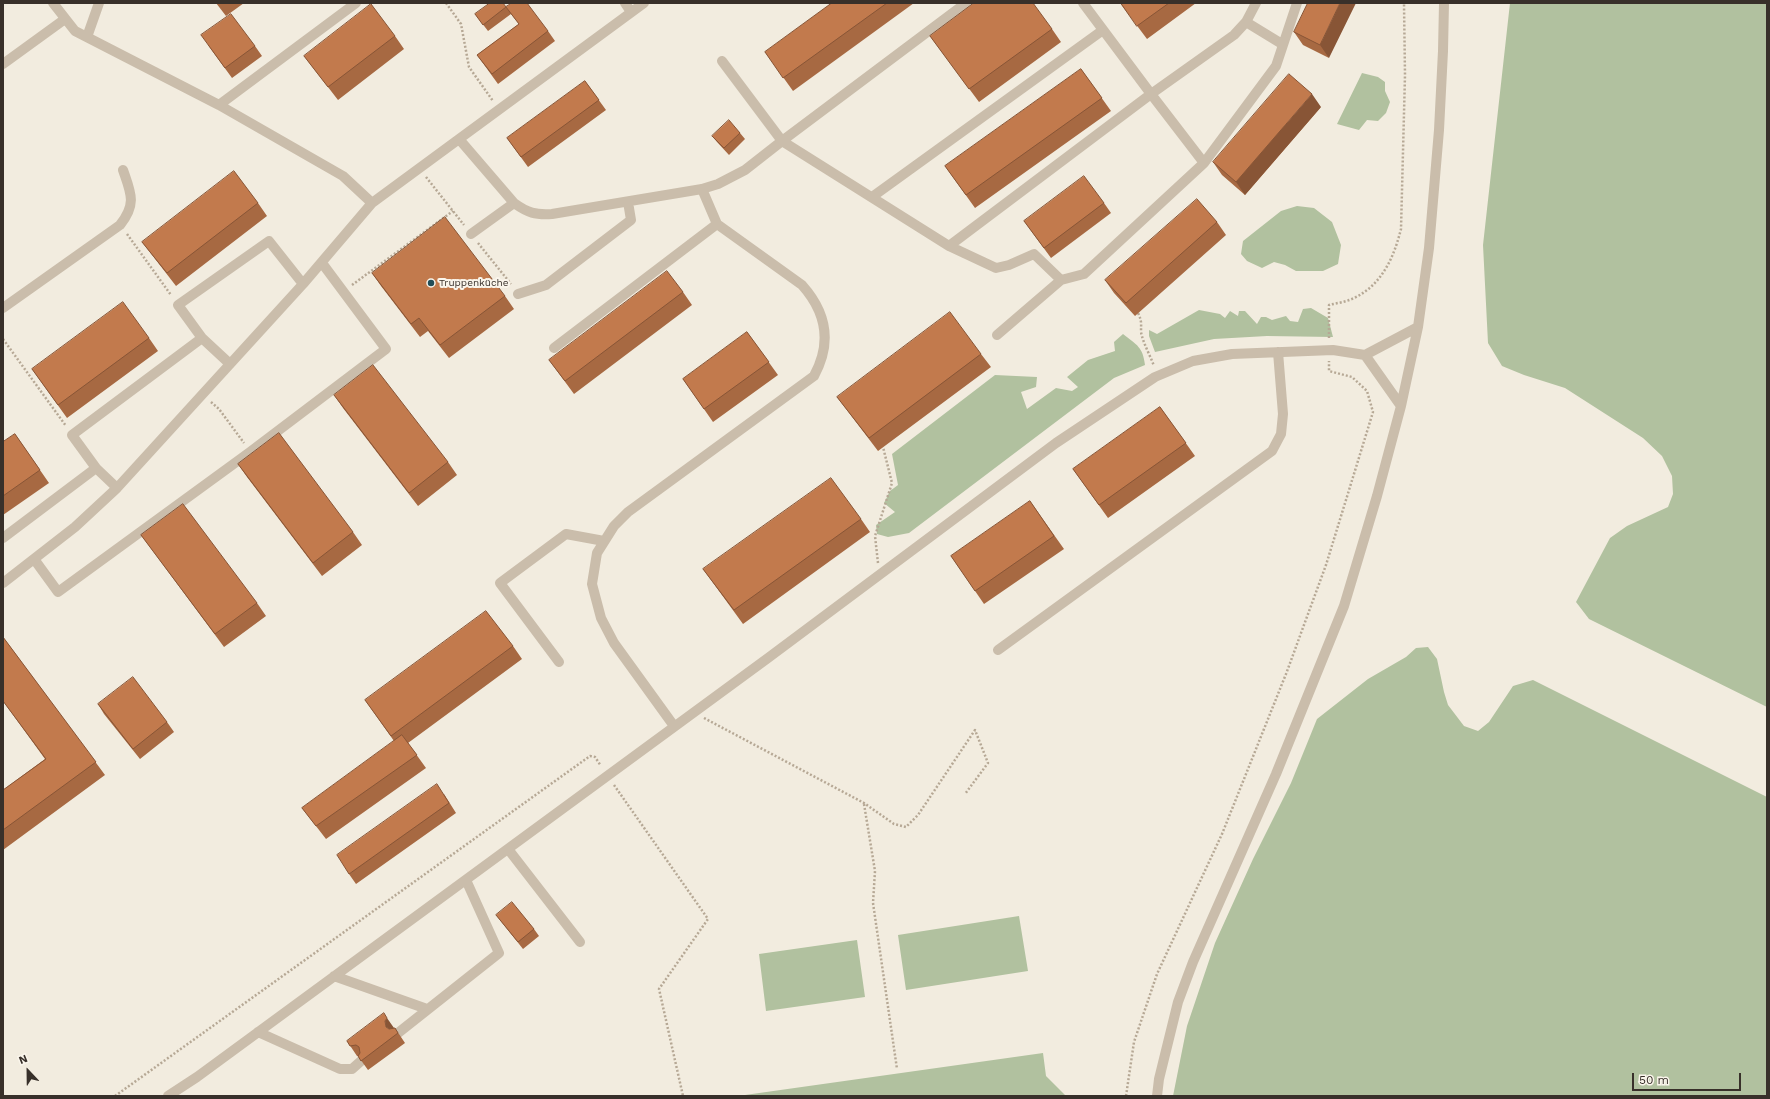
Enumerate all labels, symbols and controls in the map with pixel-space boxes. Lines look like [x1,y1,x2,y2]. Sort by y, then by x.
place label: Truppenküche [439,277,508,289]
marker: Truppenküche [426,278,436,288]
north arrow [8,1051,48,1091]
text: N [17,1052,30,1067]
scale bar [1634,1065,1743,1091]
text: 50 m [1639,1073,1669,1087]

